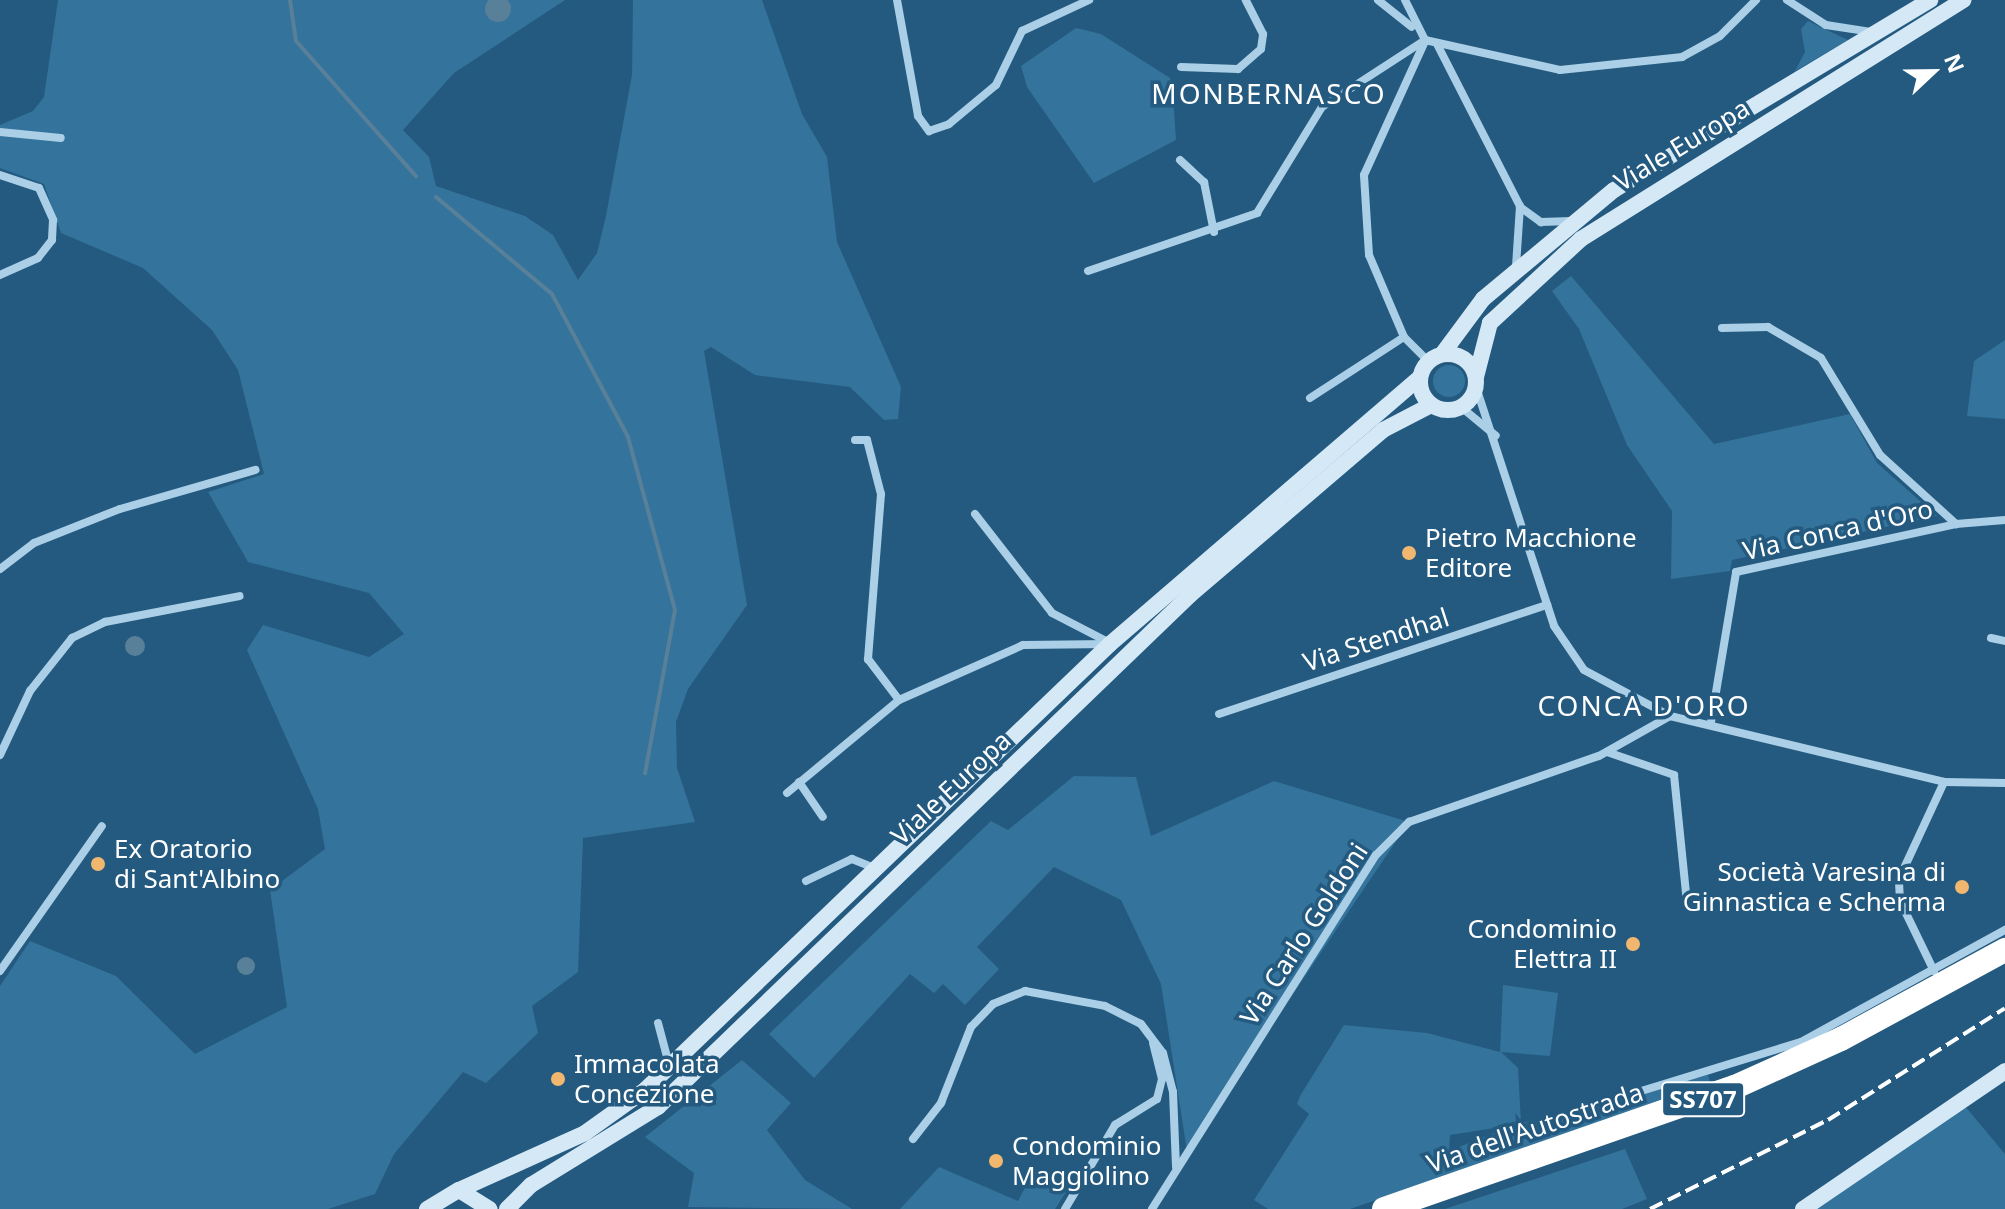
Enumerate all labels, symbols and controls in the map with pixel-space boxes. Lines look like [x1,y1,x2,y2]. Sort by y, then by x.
north arrow [1893,32,1973,112]
text: N [1938,49,1973,77]
district label: MONBERNASCO [1151,76,1387,110]
street label: Viale Europa [1609,92,1755,198]
street label: Via Conca d'Oro [1740,493,1936,567]
place label: Pietro Macchione Editore [1425,522,1637,584]
marker: Pietro Macchione Editore [1400,544,1418,562]
street label: Via Stendhal [1299,602,1453,678]
district label: CONCA D'ORO [1537,688,1751,722]
street label: Viale Europa [885,725,1017,851]
place label: Ex Oratorio di Sant'Albino [114,833,280,894]
street label: Via Carlo Goldoni [1234,837,1374,1031]
marker: Ex Oratorio di Sant'Albino [89,855,107,873]
place label: Società Varesina di Ginnastica e Scherma [1683,856,1946,918]
marker: Società Varesina di Ginnastica e Scherma [1953,878,1971,896]
place label: Condominio Elettra II [1468,913,1617,974]
marker: Condominio Elettra II [1624,935,1642,953]
place label: Immacolata Concezione [574,1048,719,1110]
marker: Immacolata Concezione [549,1070,567,1088]
street label: Via dell'Autostrada [1423,1076,1647,1180]
road number: SS707 [1661,1079,1745,1119]
place label: Condominio Maggiolino [1012,1130,1161,1192]
marker: Condominio Maggiolino [987,1152,1005,1170]

